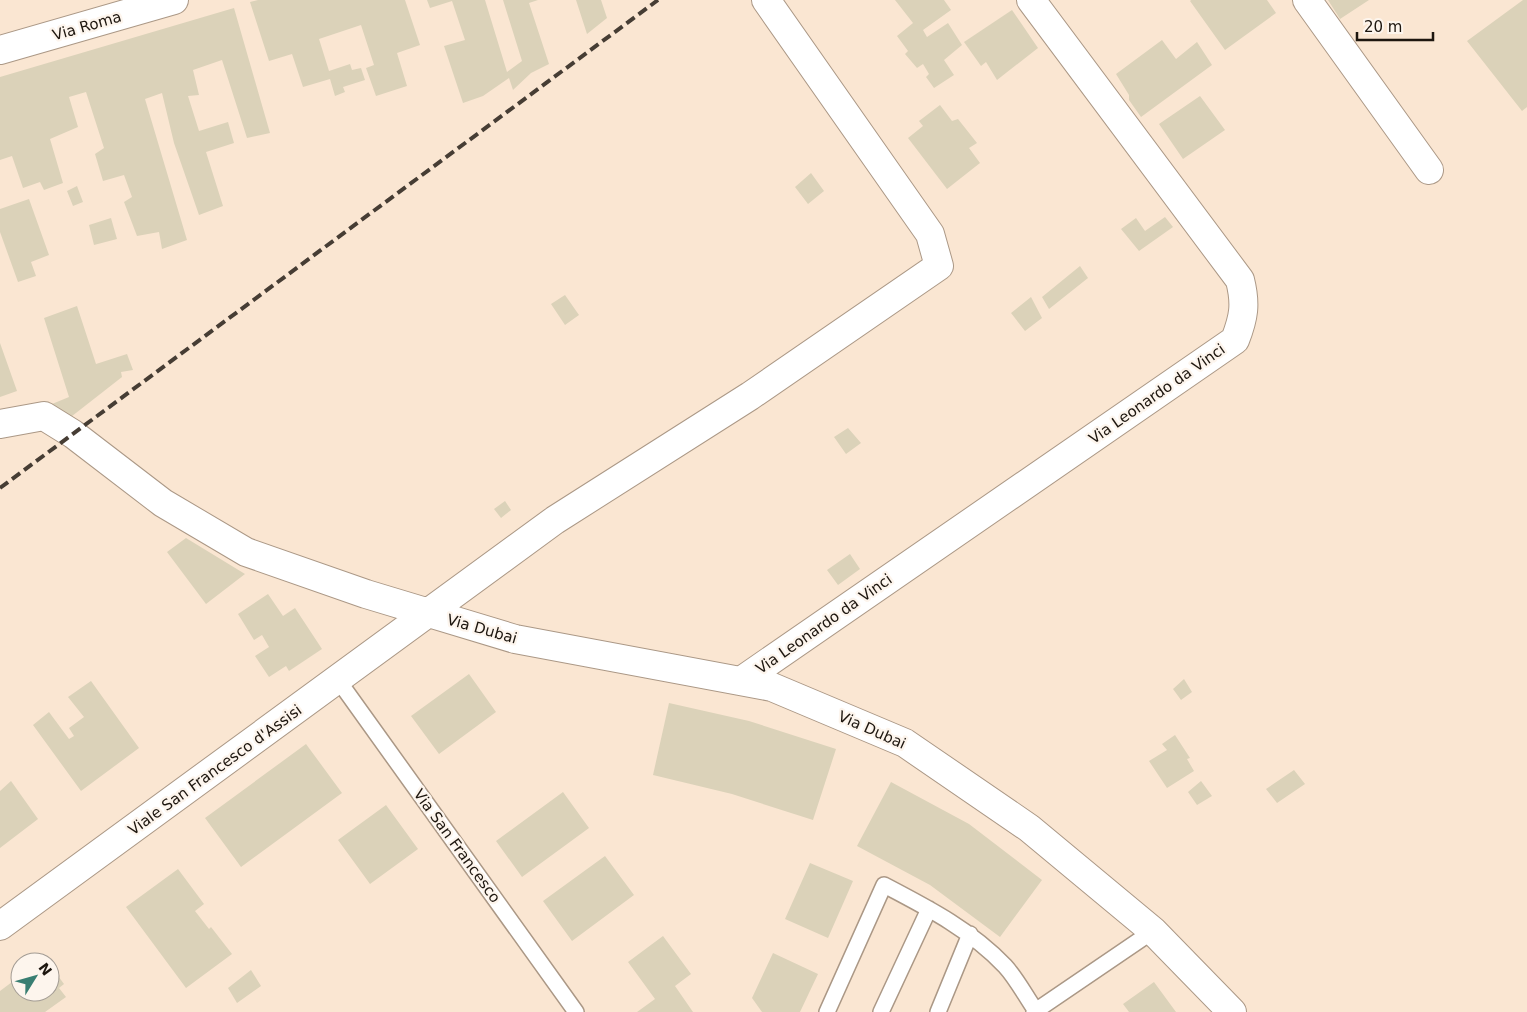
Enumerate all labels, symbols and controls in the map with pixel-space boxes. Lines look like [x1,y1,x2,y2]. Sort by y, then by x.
street label: Via Roma [50,8,124,44]
scale bar [1357,10,1433,42]
text: 20 m [1364,18,1402,36]
street label: Via Leonardo da Vinci [1085,340,1229,448]
street label: Via Leonardo da Vinci [752,570,896,678]
street label: Via Dubai [445,610,519,648]
street label: Viale San Francesco d'Assisi [125,701,305,839]
street label: Via Dubai [835,707,909,753]
street label: Via San Francesco [410,786,504,906]
north arrow [10,952,60,1002]
text: N [35,960,55,979]

